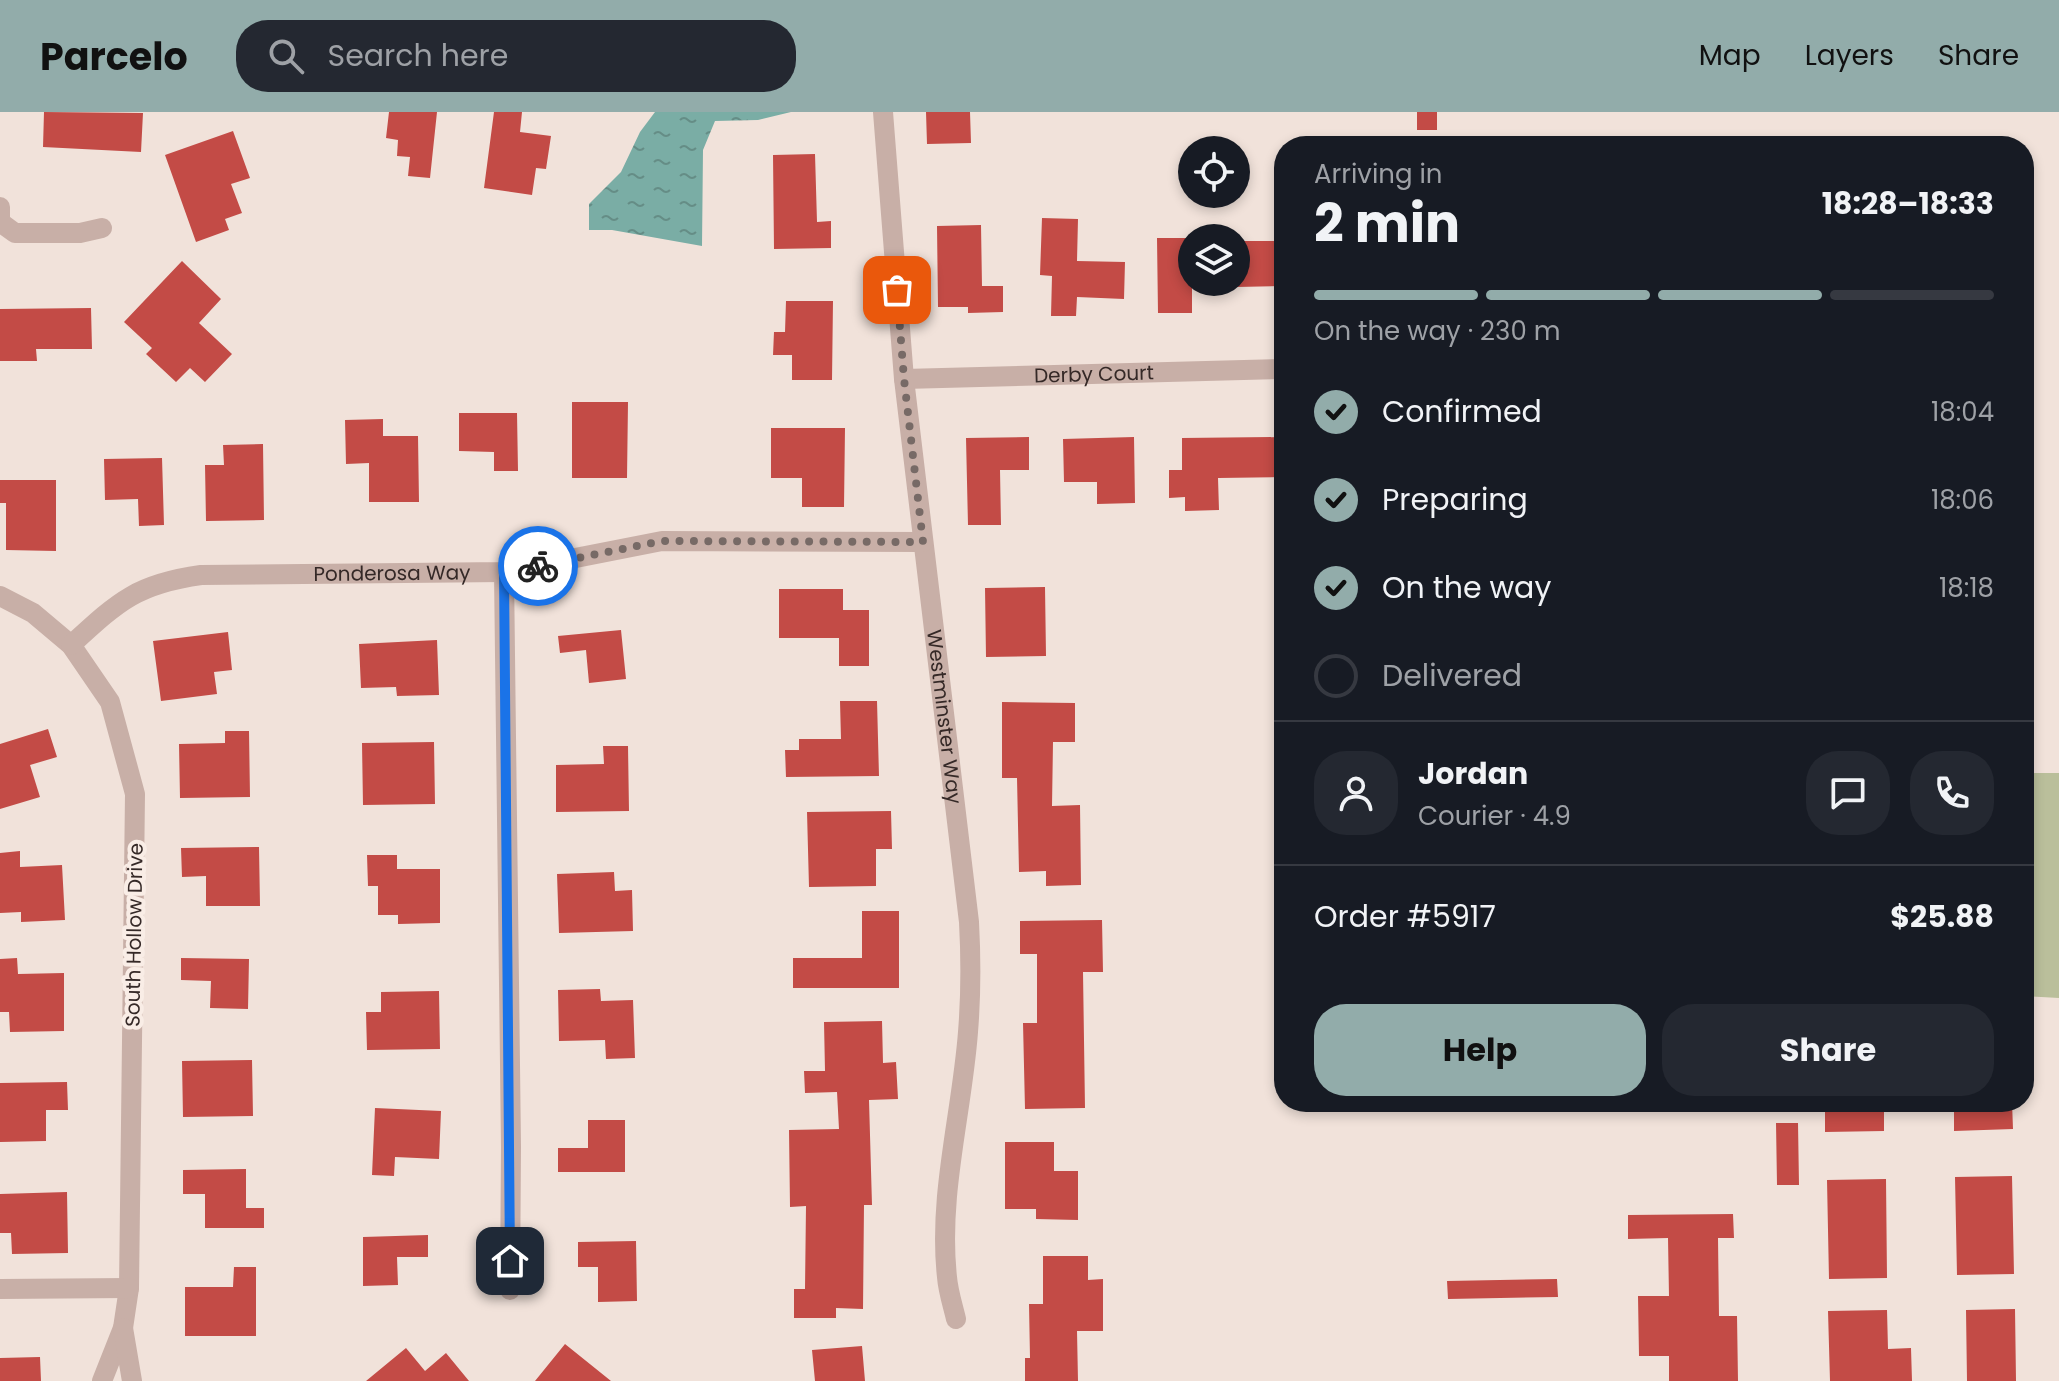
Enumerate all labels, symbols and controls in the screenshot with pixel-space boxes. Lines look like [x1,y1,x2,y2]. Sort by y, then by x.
search box [236,20,796,92]
text: Parcelo [40,30,188,83]
icon: search [264,34,308,78]
text: Search here [328,34,508,77]
text: Map [1699,36,1761,75]
text: Layers [1805,36,1894,75]
text: Share [1938,36,2019,75]
map controls [1178,136,1250,296]
button: locate [1178,136,1250,208]
text: Arriving in [1314,156,1443,192]
text: 18:28–18:33 [1822,182,1994,225]
text: 2 min [1314,187,1460,260]
button: layers [1178,224,1250,296]
pin [863,256,931,324]
icon: bag [875,268,919,312]
text: On the way · 230 m [1314,313,1560,349]
street label: Derby Court [1034,358,1154,390]
icon: check [1314,390,1358,434]
text: Confirmed [1382,390,1542,433]
text: 18:04 [1931,394,1994,430]
icon: check [1314,478,1358,522]
text: Preparing [1382,478,1528,521]
text: 18:06 [1931,482,1994,518]
courier [498,526,578,606]
icon: bike [516,544,560,588]
street label: Ponderosa Way [313,558,471,588]
icon: check [1314,566,1358,610]
text: On the way [1382,566,1551,609]
text: 18:18 [1939,570,1994,606]
street label: Westminster Way [920,628,969,805]
text: Delivered [1382,654,1522,697]
button: person [1314,751,1398,835]
button: chat [1806,751,1890,835]
button: phone [1910,751,1994,835]
text: Jordan [1418,752,1528,795]
text: Courier · 4.9 [1418,798,1571,834]
street label: South Hollow Drive [118,843,150,1027]
text: Order #5917 [1314,895,1496,938]
text: $25.88 [1890,895,1994,938]
button: Help [1314,1004,1646,1096]
button: Share [1662,1004,1994,1096]
pin [476,1227,544,1295]
icon: home [488,1239,532,1283]

